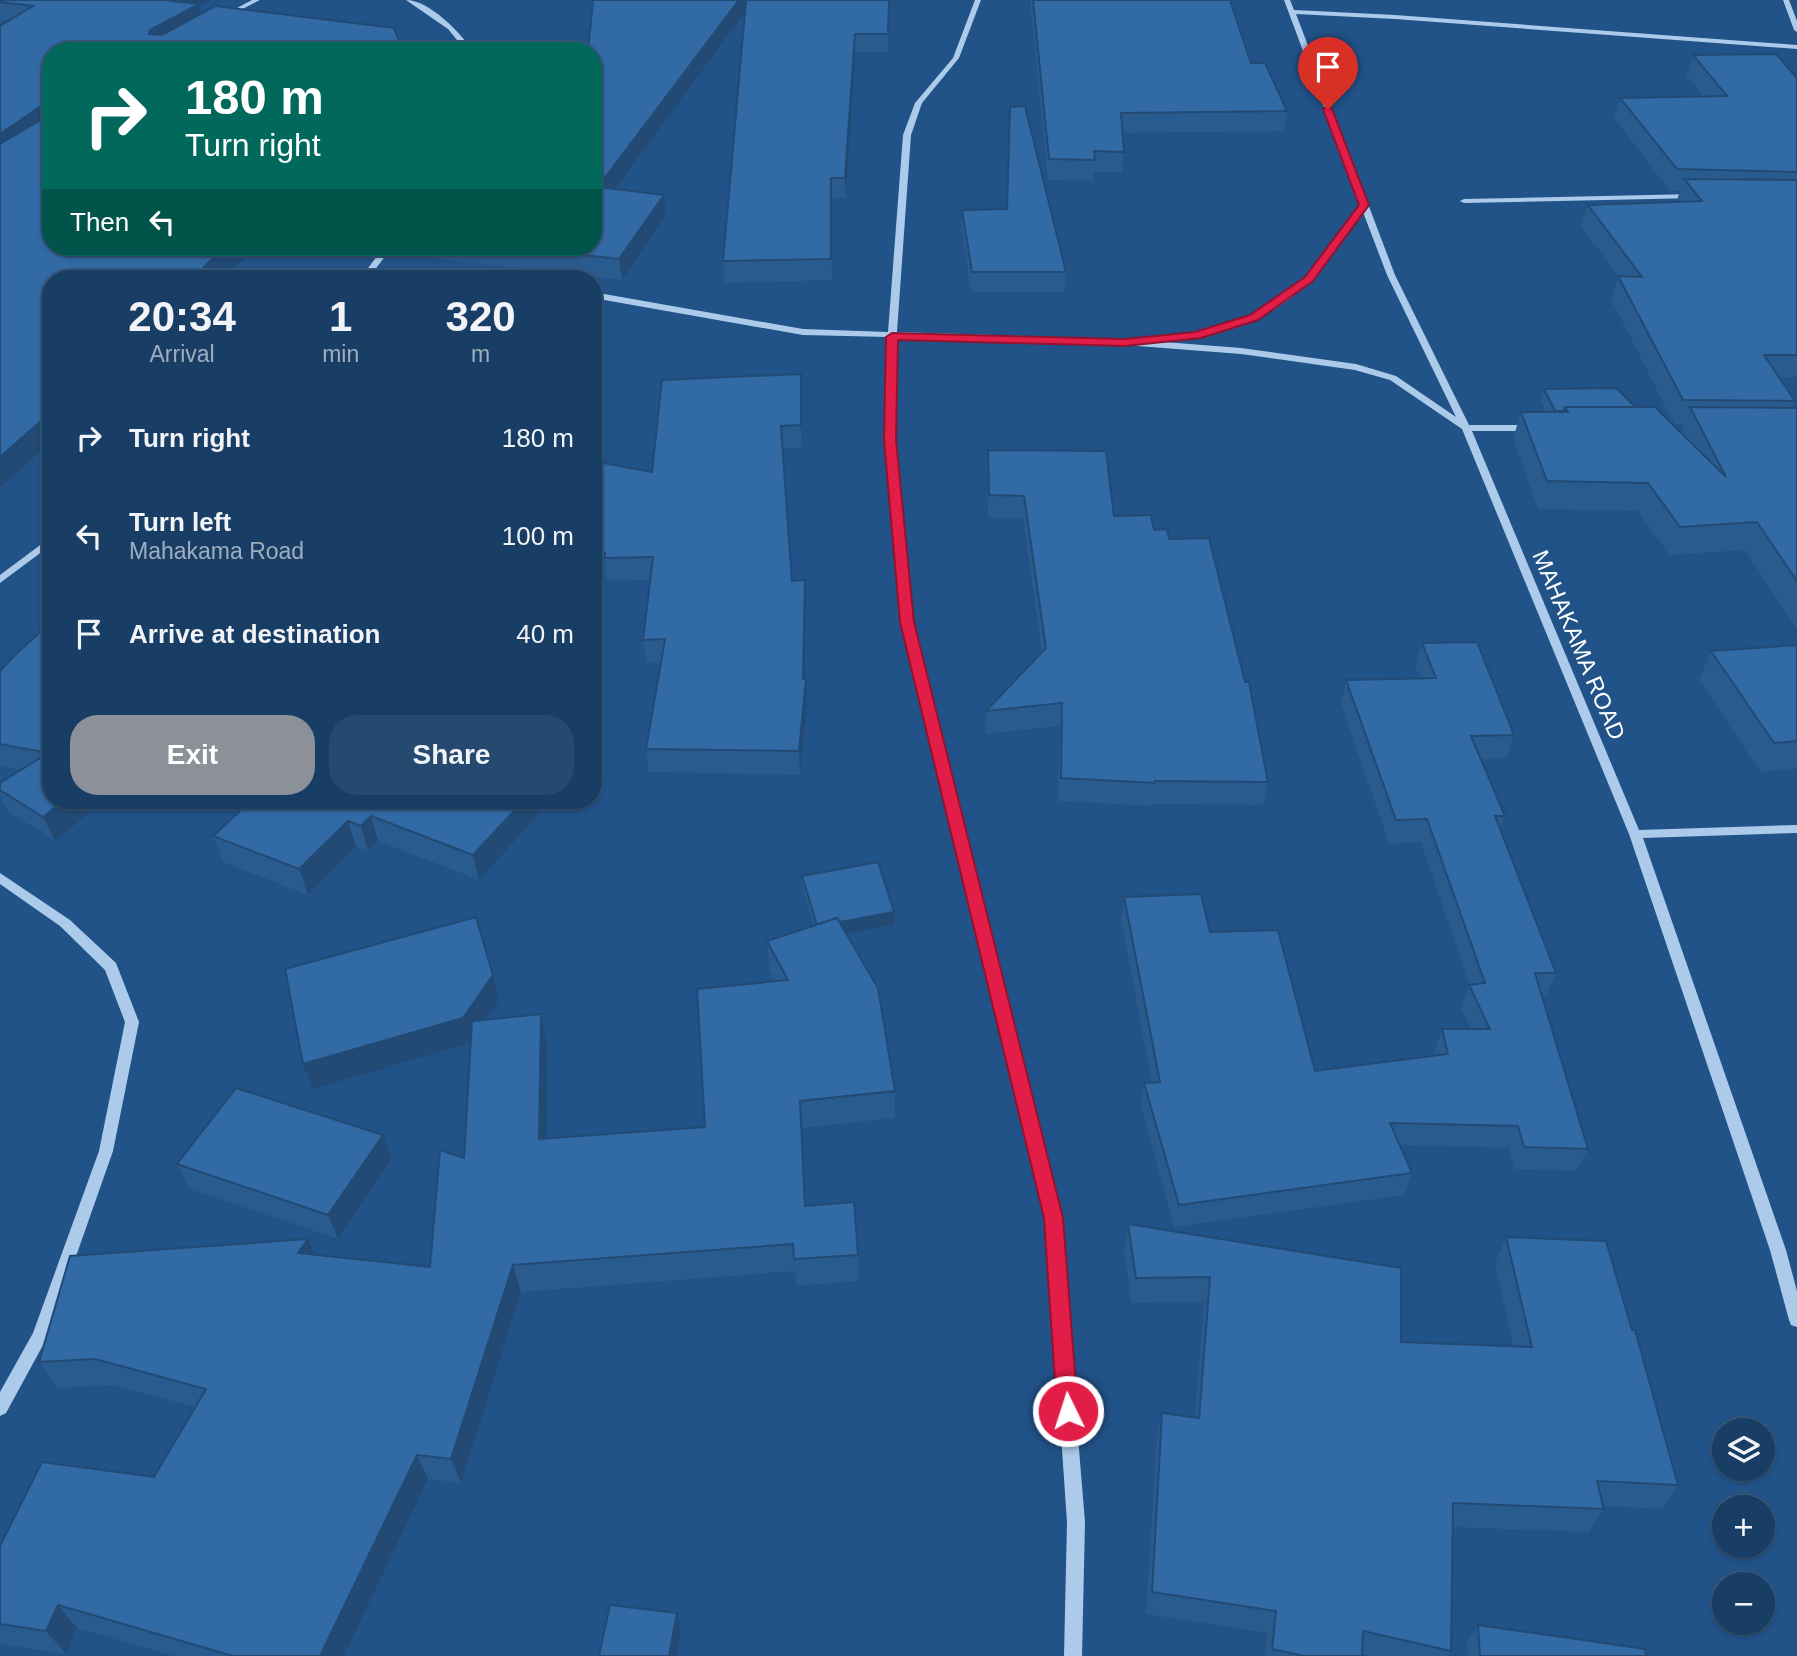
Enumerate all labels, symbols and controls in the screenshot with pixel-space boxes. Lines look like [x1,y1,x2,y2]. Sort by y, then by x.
pin [1298,37,1358,109]
icon: arrive [1309,48,1347,86]
icon: right [70,70,161,161]
text: 180 m [185,70,324,124]
text: Turn right [185,127,321,163]
icon: left [143,203,181,241]
text: Then [70,207,129,237]
text: 20:34 [128,293,236,340]
text: 1 [329,293,352,340]
text: 320 [446,293,516,340]
text: Arrival [149,341,215,367]
text: min [322,341,359,367]
text: m [471,341,490,367]
icon: right [70,419,108,457]
text: Turn right [129,423,250,453]
text: 180 m [502,423,574,453]
text: Turn left [129,507,231,537]
icon: left [70,517,108,555]
text: 100 m [502,521,574,551]
text: Mahakama Road [129,538,304,564]
street label: MAHAKAMA ROAD [1527,546,1631,744]
icon: arrive [70,615,108,653]
text: Arrive at destination [129,619,380,649]
text: 40 m [516,619,574,649]
button: Exit [70,715,315,795]
button: Share [329,715,574,795]
position arrow [1031,1374,1105,1448]
map controls [1712,1418,1775,1635]
button: layers [1712,1418,1775,1481]
button: + [1712,1495,1775,1558]
button: − [1712,1572,1775,1635]

